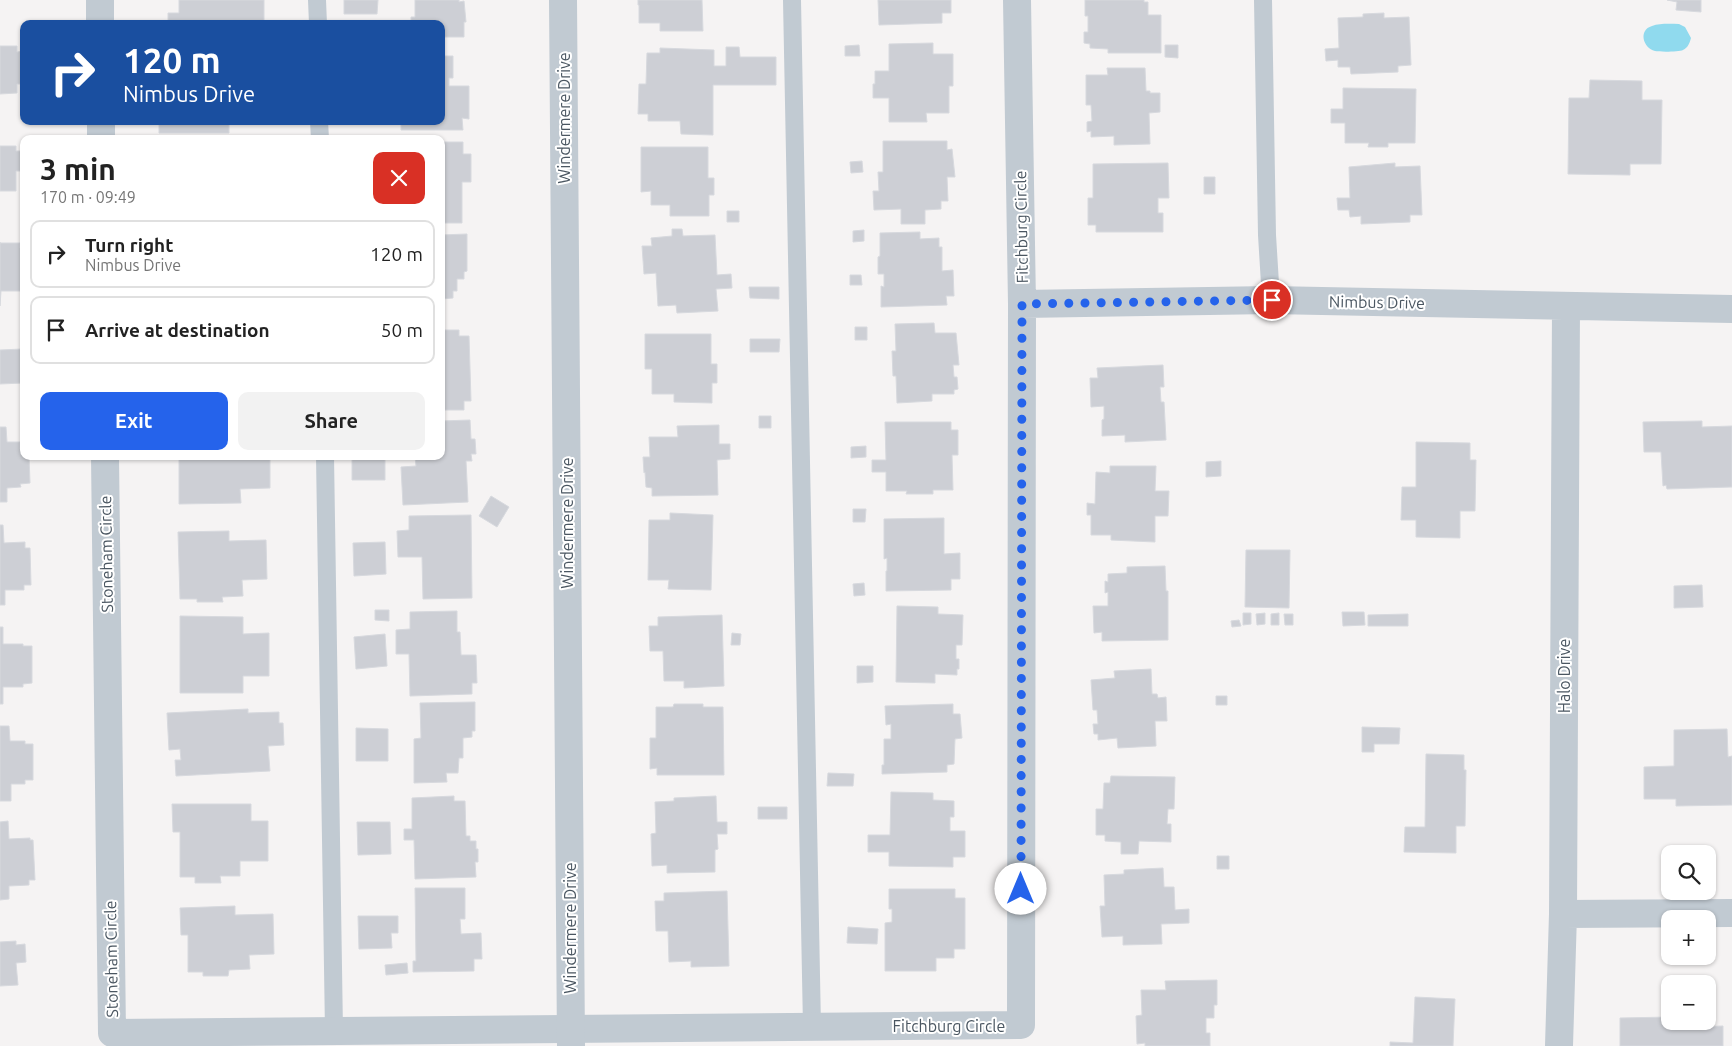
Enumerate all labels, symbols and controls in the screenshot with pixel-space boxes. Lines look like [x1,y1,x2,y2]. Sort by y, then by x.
icon: right [40,40,105,105]
text: 120 m [123,40,221,80]
street label: Windermere Drive [555,52,573,184]
text: Nimbus Drive [123,81,255,106]
text: 3 min [40,152,116,186]
button: close [373,152,425,204]
street label: Fitchburg Circle [1011,170,1031,284]
text: 170 m · 09:49 [40,188,136,206]
text: Turn right [85,234,173,256]
icon: right [42,240,70,268]
text: 120 m [370,243,423,265]
text: Nimbus Drive [85,256,181,274]
pin [1251,279,1293,321]
icon: arrive [1258,286,1286,314]
street label: Nimbus Drive [1329,292,1425,312]
icon: arrive [42,316,70,344]
text: Arrive at destination [85,319,270,341]
text: 50 m [381,319,423,341]
button: Exit [40,392,228,450]
button: Share [238,392,425,450]
street label: Windermere Drive [558,457,576,589]
street label: Stoneham Circle [96,495,116,613]
street label: Halo Drive [1555,639,1573,713]
map controls [1661,845,1716,1030]
button: search [1661,845,1716,900]
street label: Windermere Drive [561,862,579,994]
position arrow [994,862,1046,914]
street label: Stoneham Circle [101,900,121,1018]
button: + [1661,910,1716,965]
button: − [1661,975,1716,1030]
street label: Fitchburg Circle [893,1017,1005,1035]

